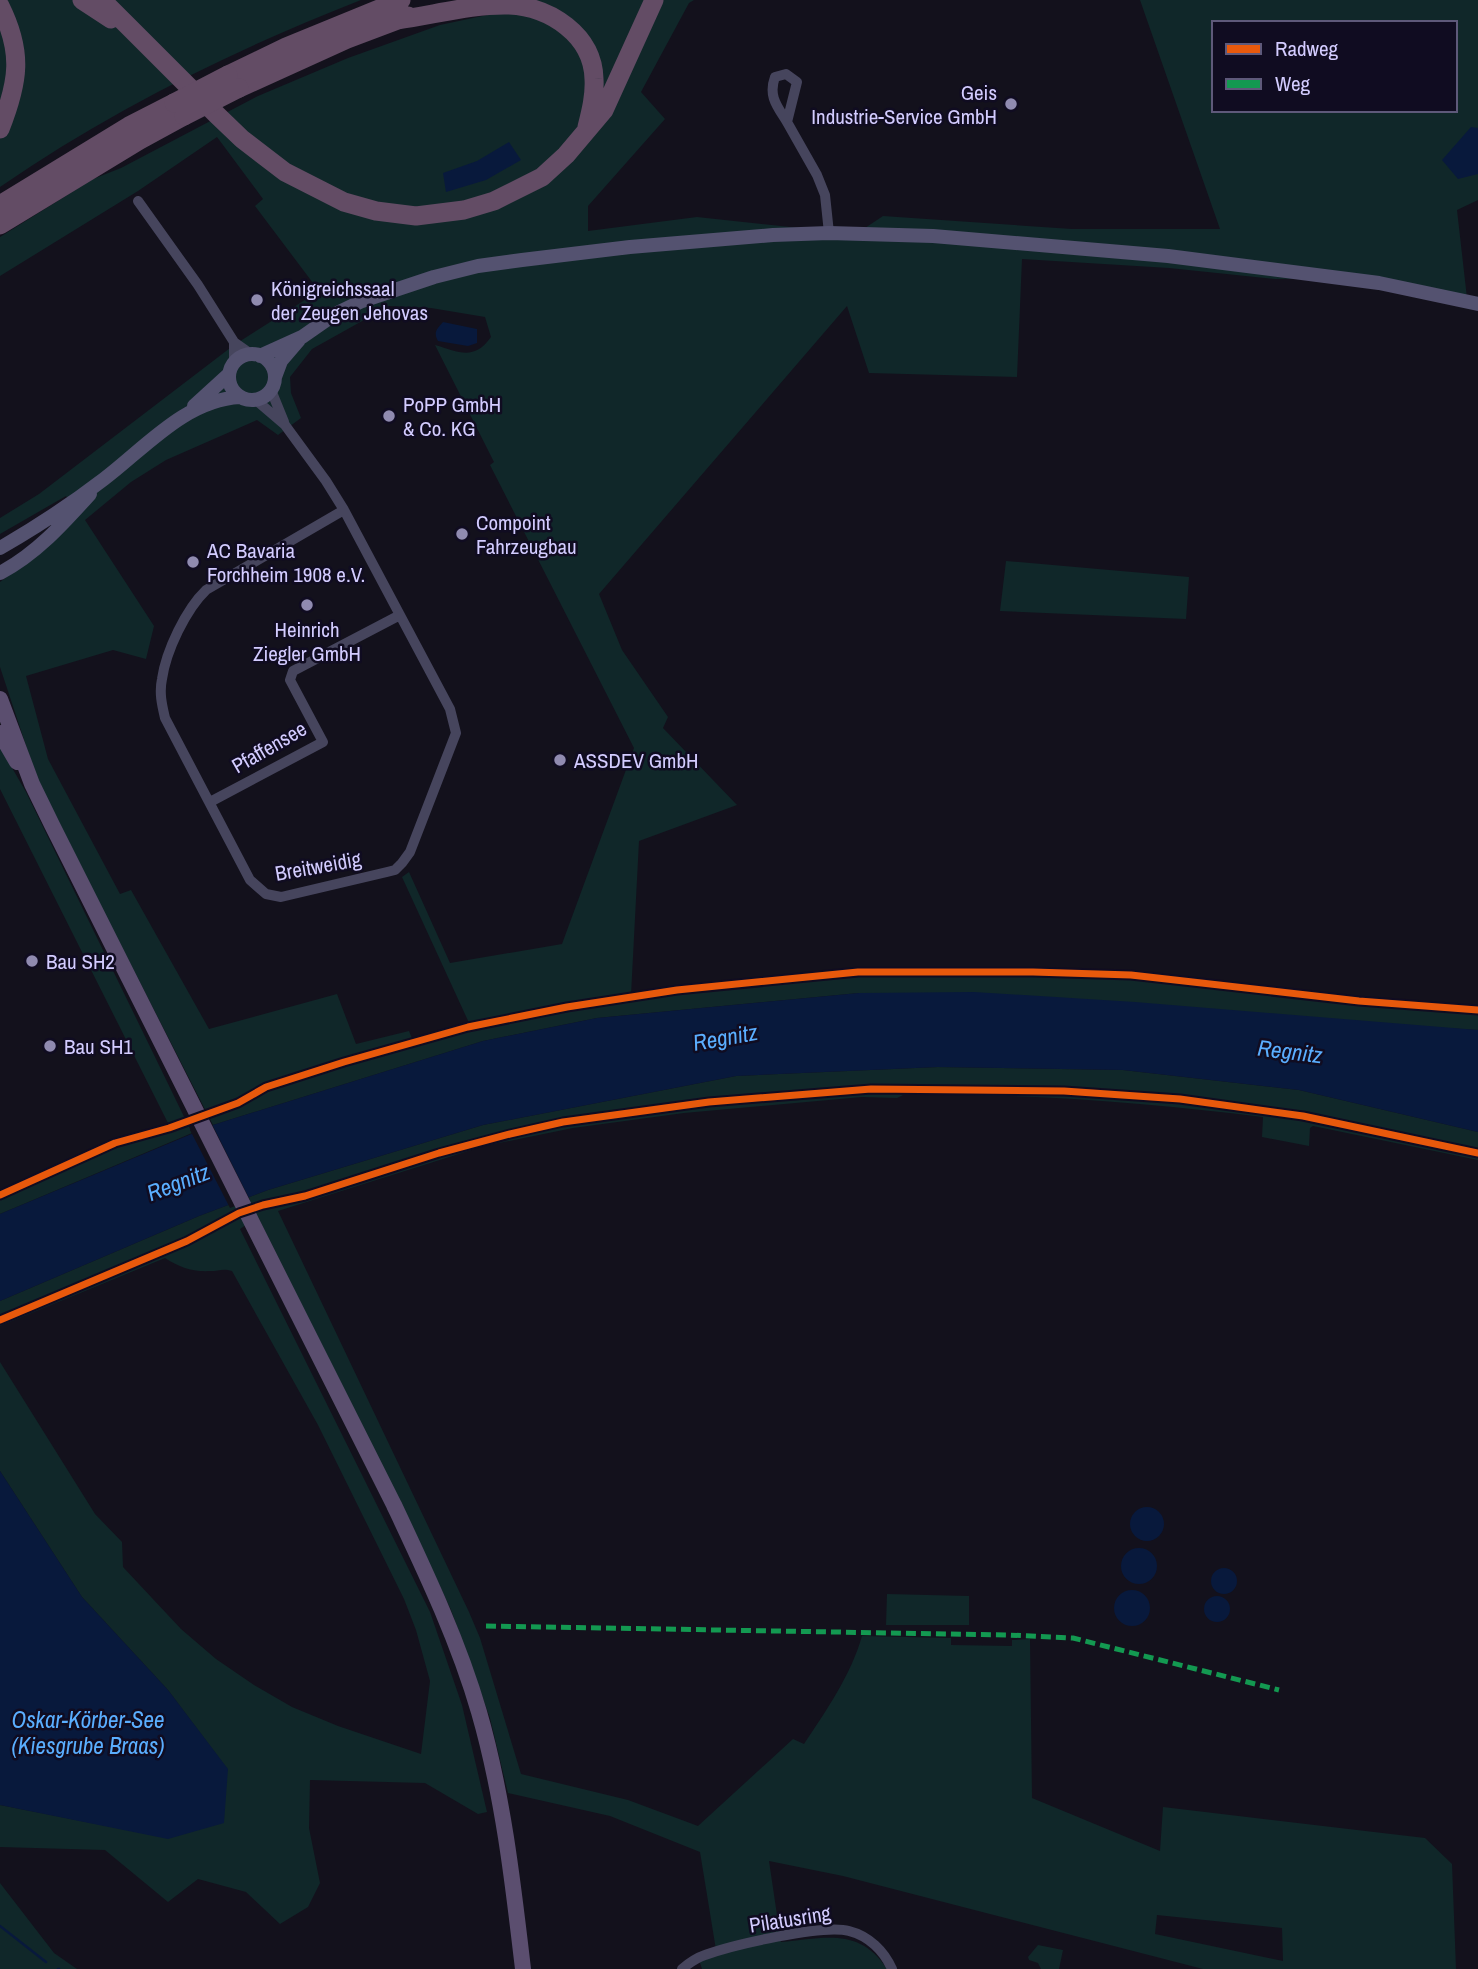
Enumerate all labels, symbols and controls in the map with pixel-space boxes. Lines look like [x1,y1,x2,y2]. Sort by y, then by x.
legend [1212,21,1457,112]
text: Radweg [1275,34,1339,63]
text: Weg [1275,69,1311,98]
place label: Geis Industrie-Service GmbH [811,78,997,131]
marker: Geis Industrie-Service GmbH [1003,96,1019,112]
place label: Königreichssaal der Zeugen Jehovas [271,274,428,327]
marker: Königreichssaal der Zeugen Jehovas [249,292,265,308]
place label: PoPP GmbH & Co. KG [403,390,501,443]
marker: PoPP GmbH & Co. KG [381,408,397,424]
place label: Compoint Fahrzeugbau [476,508,577,561]
marker: Compoint Fahrzeugbau [454,526,470,542]
place label: AC Bavaria Forchheim 1908 e.V. [206,536,365,589]
marker: AC Bavaria Forchheim 1908 e.V. [185,554,201,570]
marker: Heinrich Ziegler GmbH [299,597,315,613]
place label: Heinrich Ziegler GmbH [253,615,361,668]
street label: Pfaffensee [226,714,312,780]
place label: ASSDEV GmbH [573,746,698,775]
marker: ASSDEV GmbH [552,752,568,768]
street label: Breitweidig [273,844,364,888]
place label: Bau SH2 [46,947,115,976]
marker: Bau SH2 [24,953,40,969]
water label: Regnitz [690,1016,760,1058]
place label: Bau SH1 [64,1032,133,1061]
water label: Regnitz [1256,1032,1325,1070]
marker: Bau SH1 [42,1038,58,1054]
water label: Regnitz [142,1156,214,1208]
water label: Oskar-Körber-See (Kiesgrube Braas) [11,1704,165,1761]
street label: Pilatusring [747,1898,833,1940]

